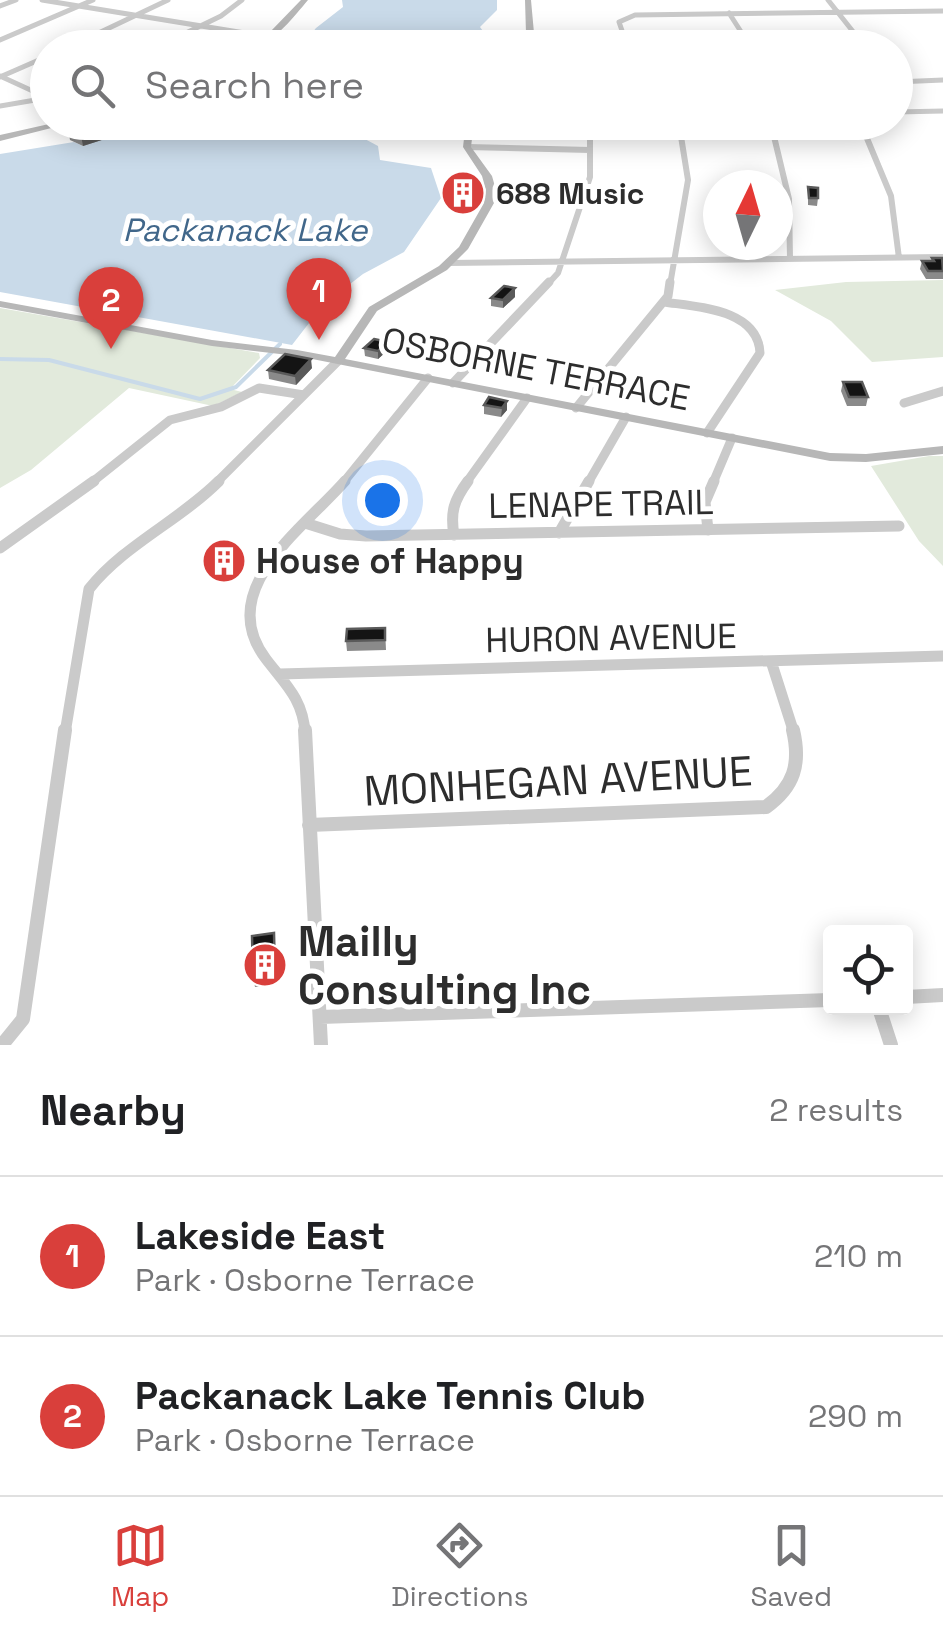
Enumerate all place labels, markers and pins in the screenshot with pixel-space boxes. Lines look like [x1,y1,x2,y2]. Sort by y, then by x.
building icon: 688 Music [440,170,486,216]
place label: 688 Music [496,174,644,213]
pin: 1 [286,258,352,340]
pin: 2 [78,266,144,349]
building icon: House of Happy [201,538,247,584]
place label: House of Happy [256,539,524,583]
place label: Mailly Consulting Inc [298,915,591,1016]
building icon: Mailly Consulting Inc [242,942,288,988]

